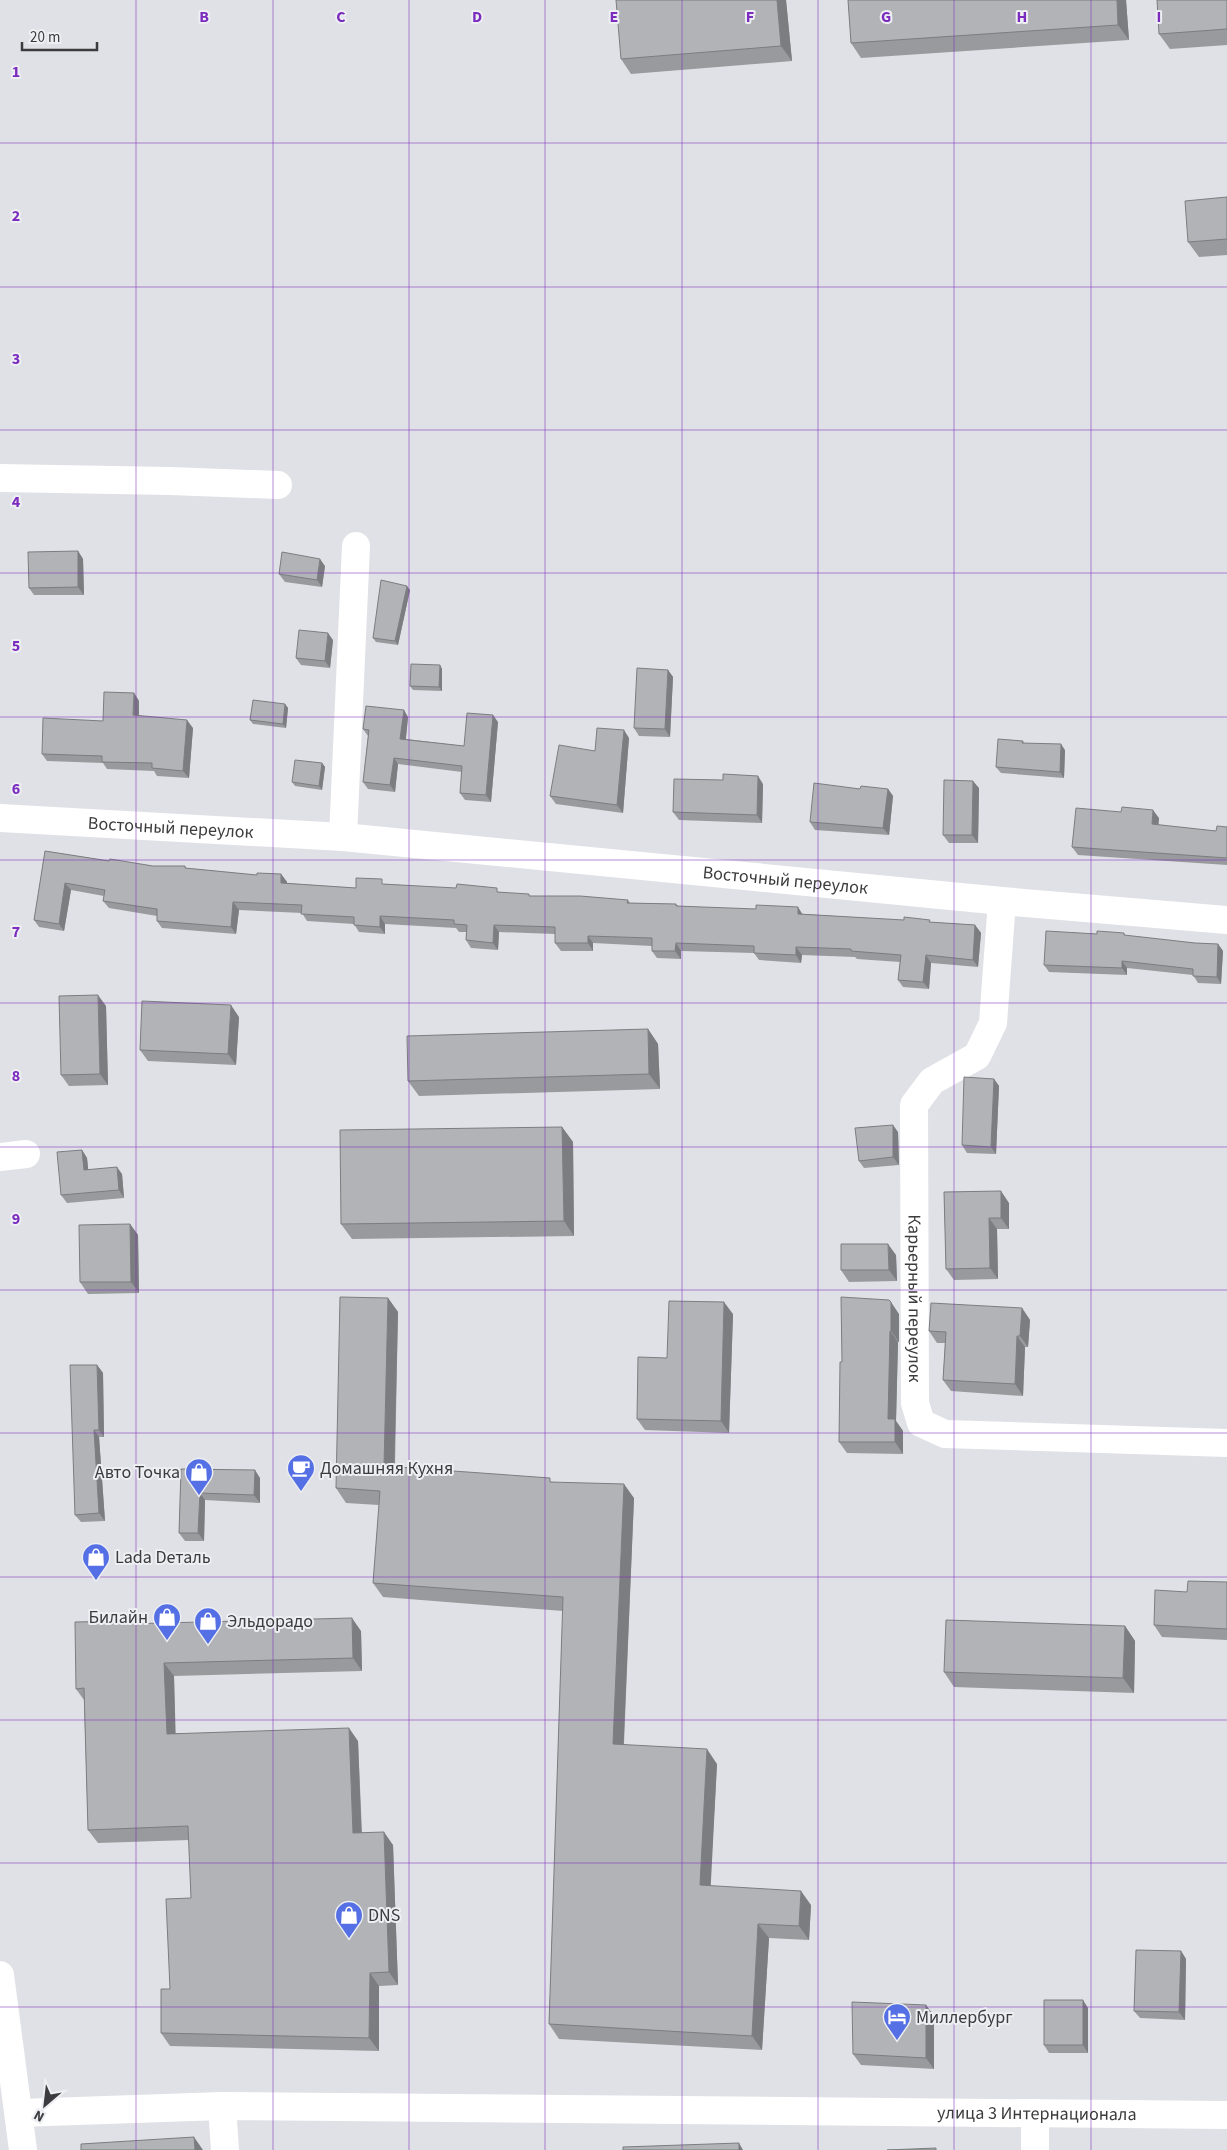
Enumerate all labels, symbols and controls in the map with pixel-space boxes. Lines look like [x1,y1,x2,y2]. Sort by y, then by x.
text: B [199,6,209,28]
text: C [336,6,346,28]
text: D [472,6,482,28]
text: E [610,6,618,28]
text: F [746,6,754,28]
text: G [881,6,891,28]
text: H [1017,6,1027,28]
text: I [1157,6,1161,28]
scale bar [22,20,98,52]
text: 20 m [30,27,60,48]
text: 1 [12,61,20,83]
text: 2 [12,205,20,227]
text: 3 [12,348,20,370]
text: 4 [12,491,21,513]
text: 5 [12,635,20,657]
text: 6 [12,778,20,800]
street label: Восточный переулок [87,810,254,845]
street label: Восточный переулок [702,860,869,900]
text: 7 [12,921,20,943]
text: 8 [12,1065,20,1087]
text: 9 [12,1208,20,1230]
street label: Карьерный переулок [902,1215,927,1383]
cafe icon: Домашняя Кухня [286,1453,316,1492]
place label: Домашняя Кухня [320,1456,453,1481]
shop icon: Авто Точка [184,1457,214,1496]
place label: Авто Точка [95,1460,180,1485]
shop icon: Lada Dеталь [81,1542,111,1581]
place label: Lada Dеталь [115,1545,211,1570]
shop icon: Билайн [152,1602,182,1641]
place label: Билайн [88,1605,148,1630]
shop icon: Эльдорадо [193,1606,223,1645]
place label: Эльдорадо [227,1609,313,1634]
shop icon: DNS [334,1900,364,1939]
place label: DNS [368,1903,400,1928]
hotel icon: Миллербург [882,2002,912,2041]
place label: Миллербург [916,2005,1013,2030]
north arrow [20,2080,70,2130]
street label: улица 3 Интернационала [937,2100,1137,2127]
text: N [31,2105,48,2127]

